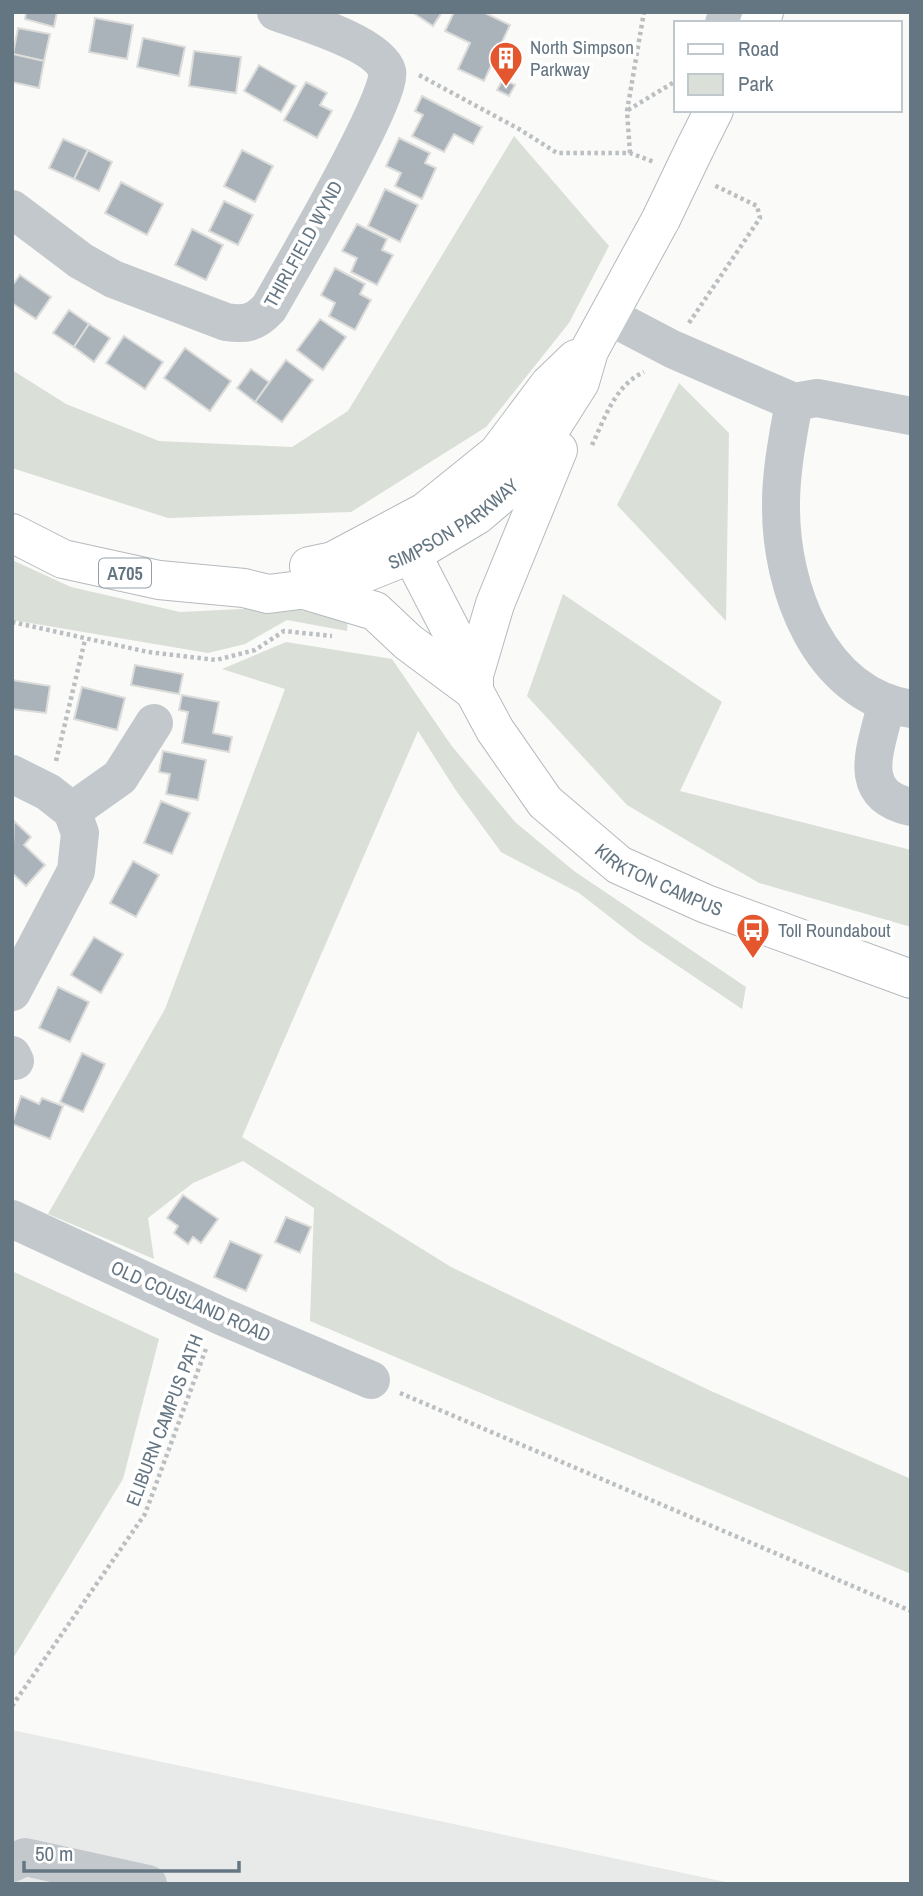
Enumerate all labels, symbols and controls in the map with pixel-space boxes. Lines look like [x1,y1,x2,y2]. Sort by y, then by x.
legend [674,21,902,112]
place label: North Simpson Parkway [530,34,634,82]
text: Road [738,34,779,63]
building icon: North Simpson Parkway [487,39,525,88]
text: Park [738,69,774,98]
street label: THIRLFIELD WYND [257,176,349,312]
street label: SIMPSON PARKWAY [384,472,524,575]
road number: A705 [99,558,151,588]
street label: KIRKTON CAMPUS [590,837,727,922]
bus stop icon: Toll Roundabout [734,911,772,960]
place label: Toll Roundabout [778,917,891,943]
street label: OLD COUSLAND ROAD [107,1254,275,1348]
street label: ELIBURN CAMPUS PATH [119,1330,209,1510]
scale bar [24,1829,240,1873]
text: 50 m [35,1839,73,1868]

